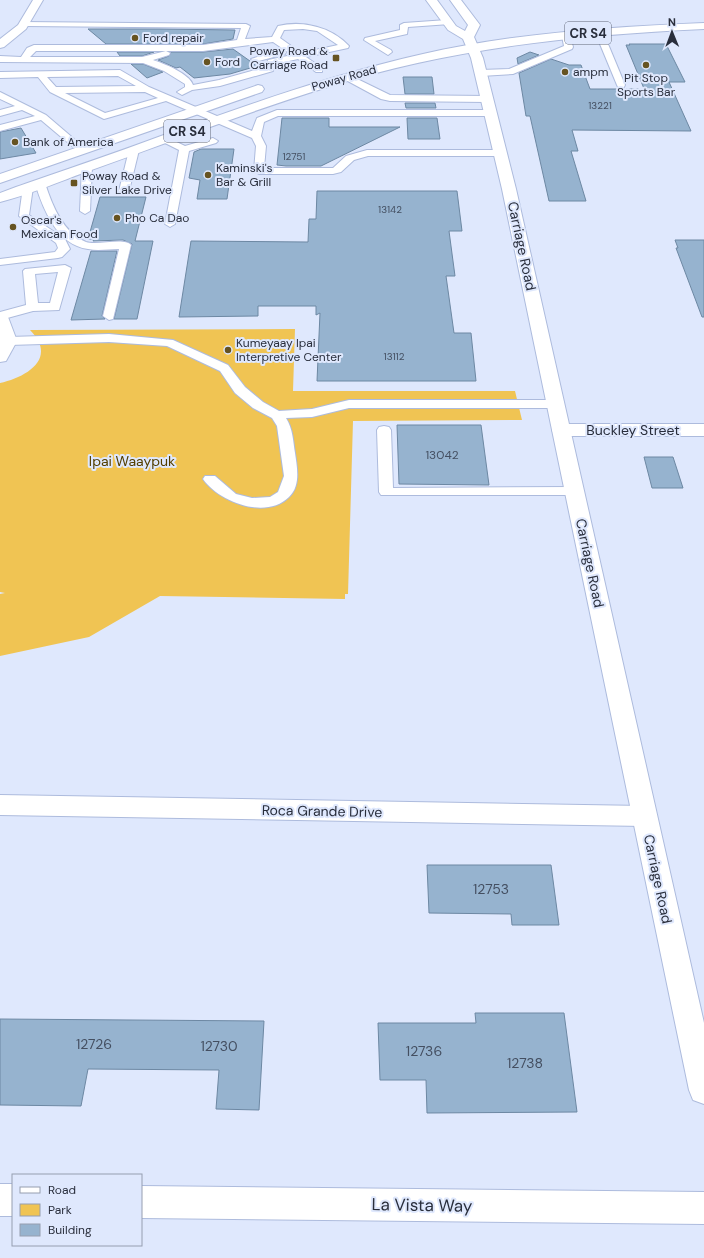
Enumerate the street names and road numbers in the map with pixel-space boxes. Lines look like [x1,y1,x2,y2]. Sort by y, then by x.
road number: CR S4 [565,22,611,44]
street label: Poway Road [310,61,378,95]
road number: CR S4 [164,120,210,142]
street label: Carriage Road [504,200,540,292]
street label: Buckley Street [586,421,680,439]
street label: Carriage Road [572,517,608,609]
street label: Roca Grande Drive [262,801,382,821]
street label: Carriage Road [640,833,676,925]
street label: La Vista Way [371,1193,473,1217]

